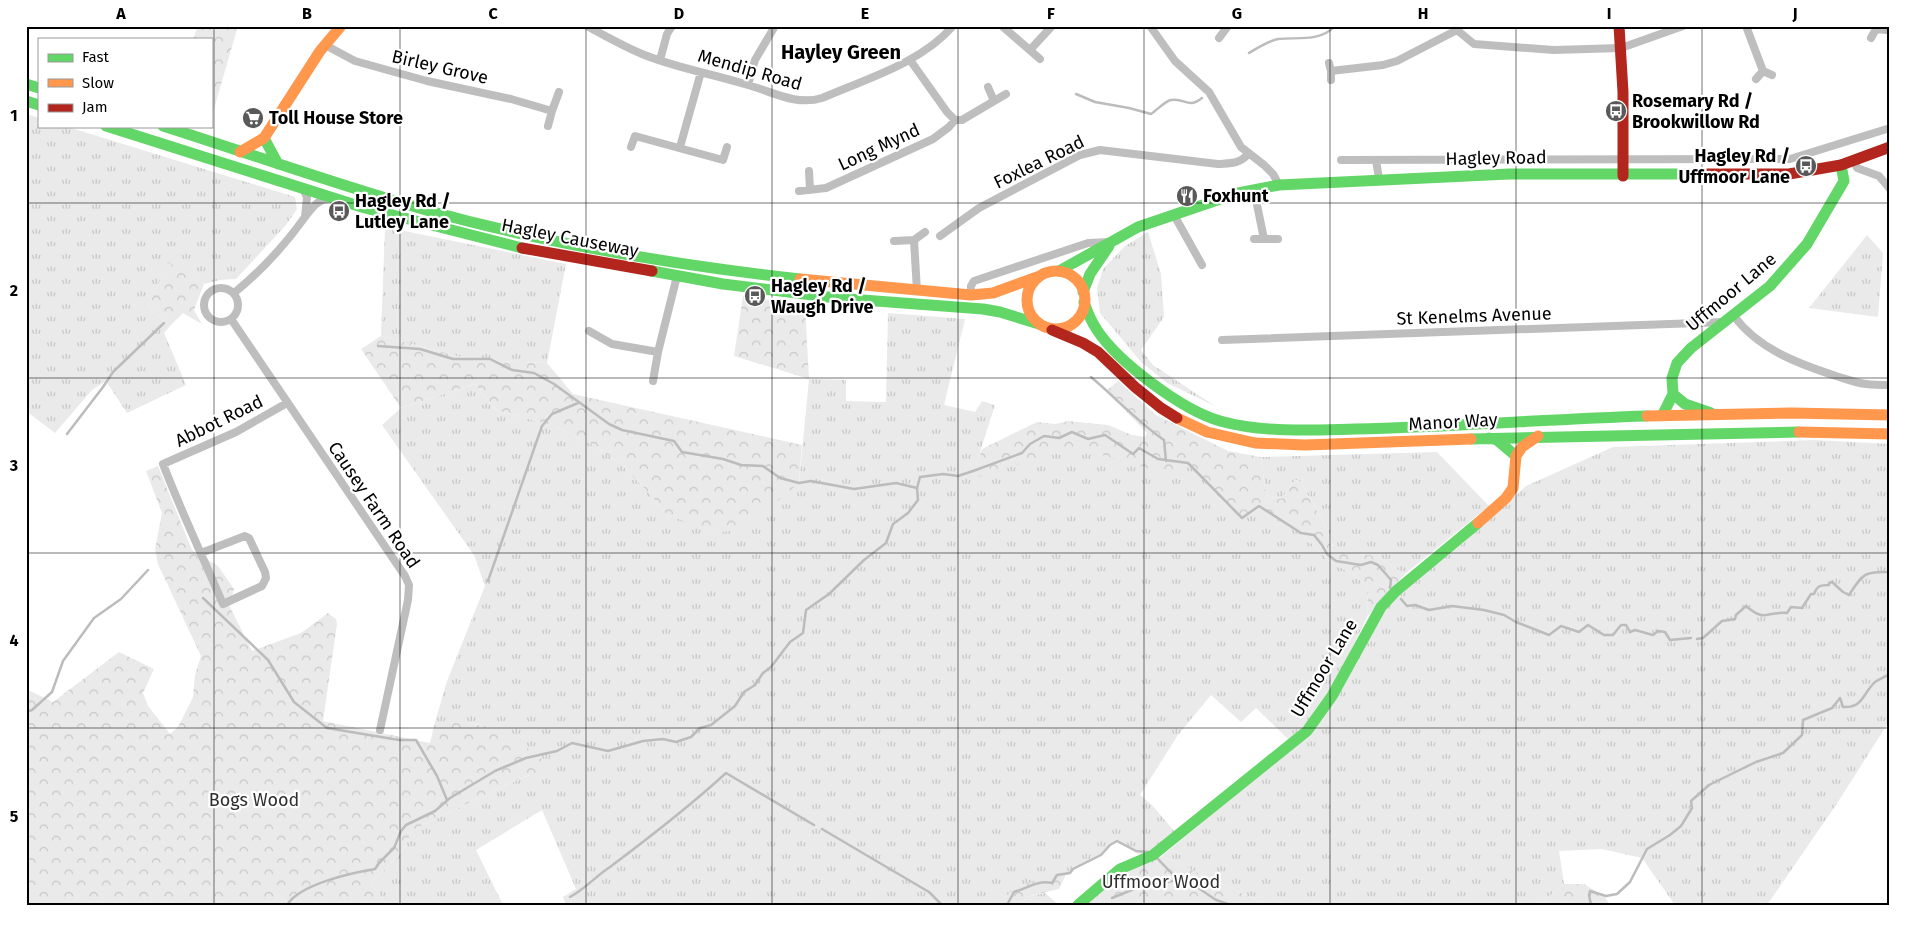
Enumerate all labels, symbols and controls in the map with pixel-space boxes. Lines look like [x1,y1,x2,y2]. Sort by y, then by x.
text: A [115,4,126,23]
text: B [302,4,312,23]
text: C [488,4,498,23]
text: D [674,4,684,23]
text: E [861,4,869,23]
text: F [1047,4,1055,23]
text: G [1232,4,1242,23]
text: H [1418,4,1428,23]
text: I [1607,4,1611,23]
text: J [1791,4,1798,23]
legend [38,38,212,128]
district label: Hayley Green [781,40,901,64]
street label: Birley Grove [390,45,490,89]
street label: Mendip Road [695,45,805,95]
text: Fast [82,48,109,66]
text: Slow [82,74,114,92]
place label: Rosemary Rd / Brookwillow Rd [1632,90,1760,133]
text: Jam [82,98,108,116]
bus stop icon: Rosemary Rd / Brookwillow Rd [1604,99,1628,123]
text: 1 [10,106,18,125]
supermarket icon: Toll House Store [241,106,265,130]
place label: Toll House Store [269,107,403,129]
street label: Long Mynd [835,118,923,176]
street label: Foxlea Road [990,131,1088,193]
place label: Hagley Rd / Uffmoor Lane [1679,145,1790,188]
street label: Hagley Road [1445,146,1547,170]
bus stop icon: Hagley Rd / Uffmoor Lane [1794,154,1818,178]
restaurant icon: Foxhunt [1175,184,1199,208]
place label: Foxhunt [1203,185,1270,207]
place label: Hagley Rd / Lutley Lane [355,190,451,233]
bus stop icon: Hagley Rd / Lutley Lane [327,199,351,223]
street label: Hagley Causeway [500,214,641,262]
street label: Uffmoor Lane [1681,248,1781,336]
place label: Hagley Rd / Waugh Drive [771,275,874,318]
text: 2 [10,281,18,300]
bus stop icon: Hagley Rd / Waugh Drive [743,284,767,308]
street label: St Kenelms Avenue [1396,302,1552,330]
street label: Abbot Road [171,390,267,452]
street label: Manor Way [1408,409,1498,435]
street label: Causey Farm Road [323,437,425,573]
text: 3 [9,456,18,475]
street label: Uffmoor Lane [1286,615,1362,721]
text: 4 [9,631,19,650]
park label: Bogs Wood [209,789,299,811]
text: 5 [10,807,19,826]
park label: Uffmoor Wood [1102,871,1220,893]

